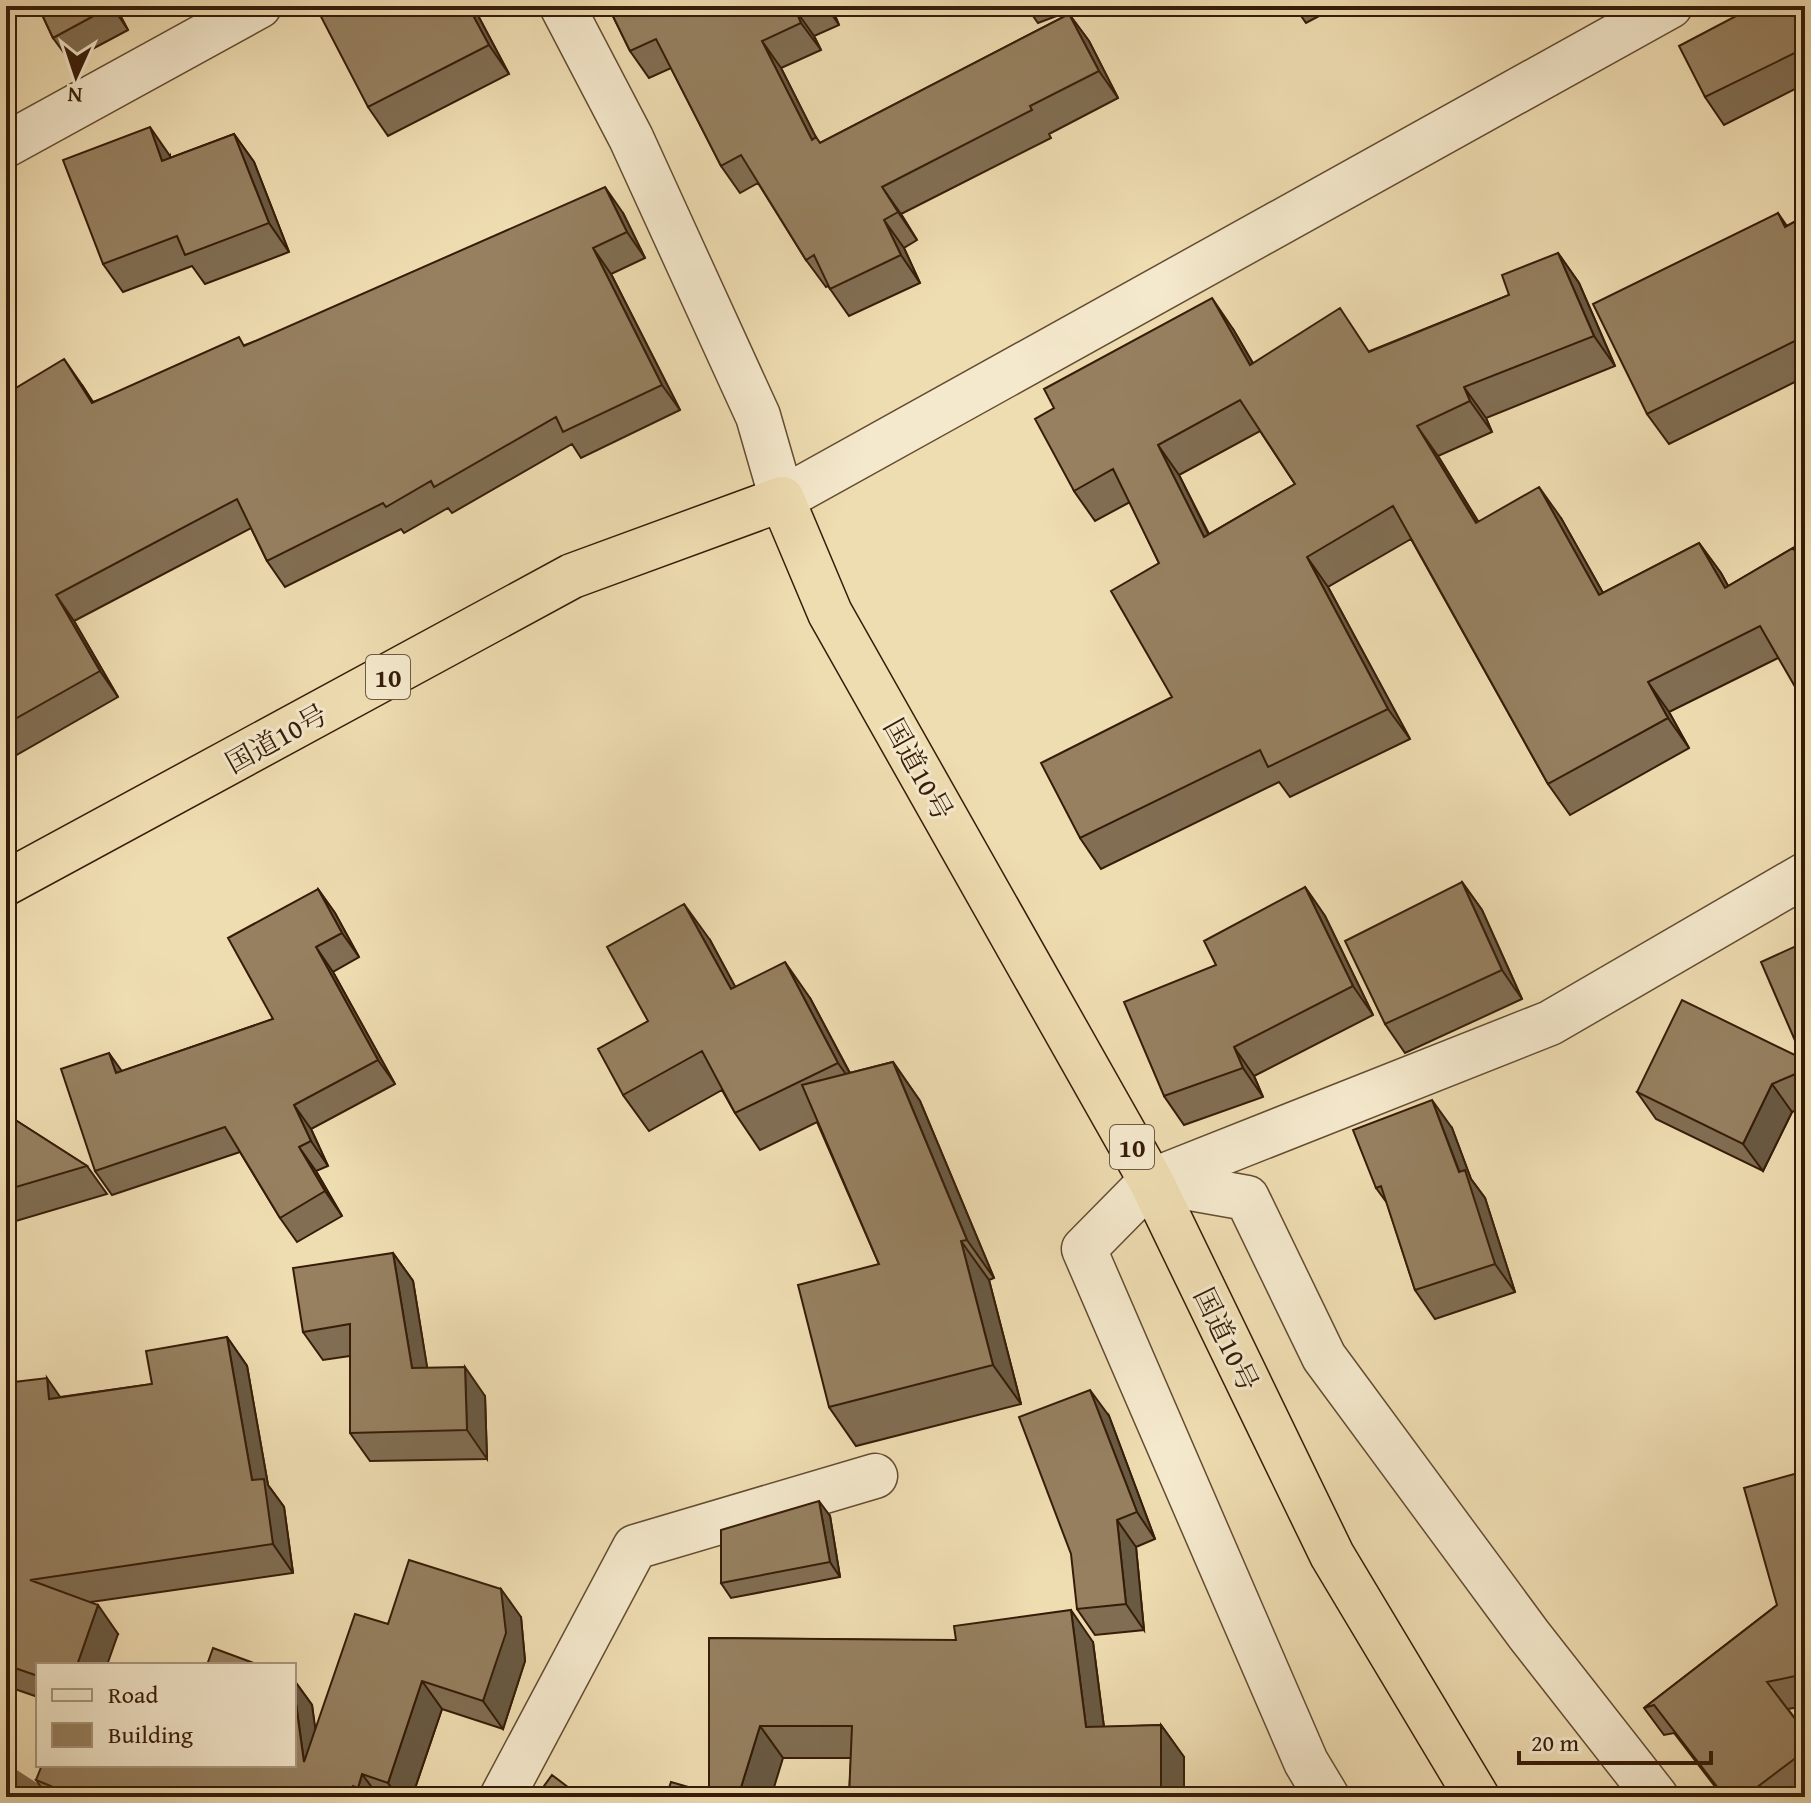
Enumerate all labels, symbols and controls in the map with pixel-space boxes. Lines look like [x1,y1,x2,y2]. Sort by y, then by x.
north arrow [36,36,116,116]
text: N [66,80,83,112]
road number: 10 [366,655,410,699]
street label: 国道10号 [218,693,334,783]
street label: 国道10号 [874,711,964,827]
road number: 10 [1110,1125,1154,1169]
street label: 国道10号 [1184,1280,1270,1398]
legend [36,1663,296,1767]
text: Road [108,1677,158,1712]
scale bar [1519,1715,1711,1765]
text: Building [108,1717,193,1752]
text: 20 m [1531,1725,1579,1760]

